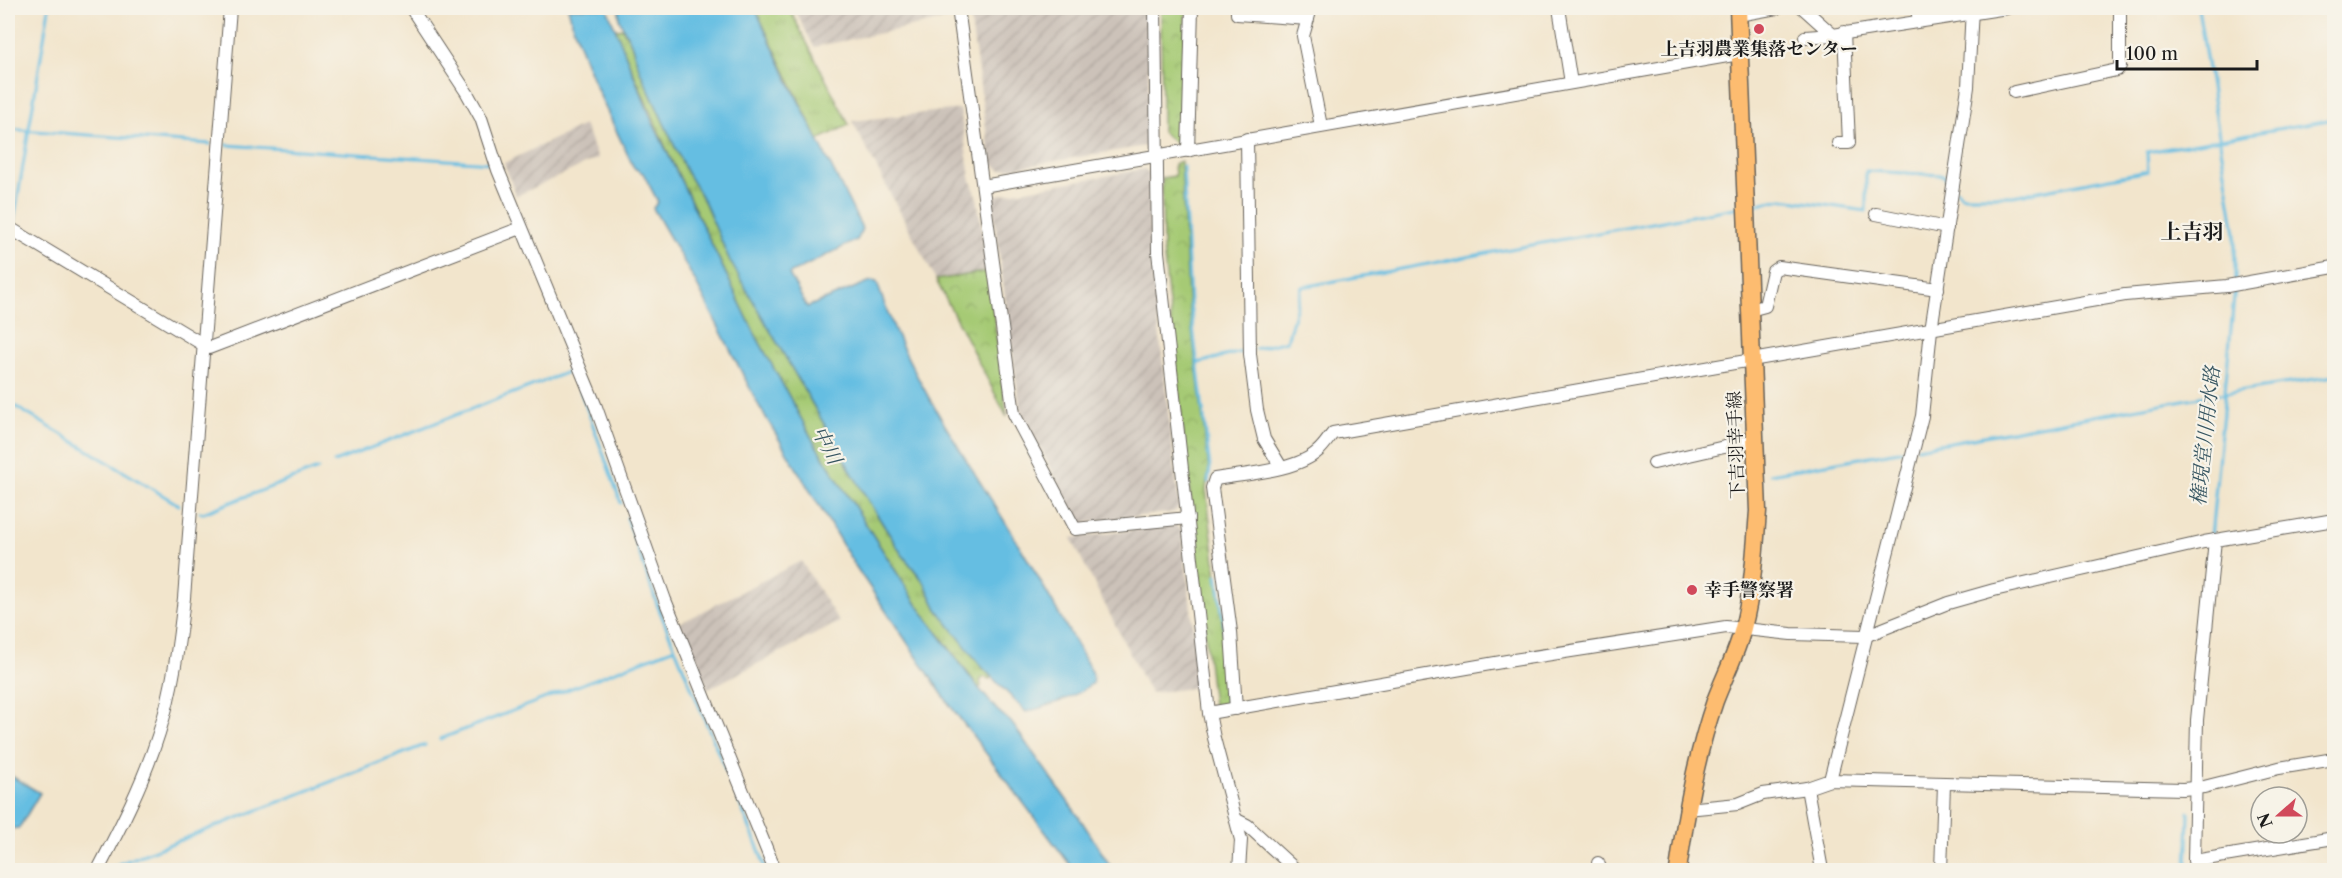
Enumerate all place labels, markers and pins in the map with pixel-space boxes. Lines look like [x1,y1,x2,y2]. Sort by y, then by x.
marker: 上吉羽農業集落センター [1752,22,1766,36]
place label: 上吉羽農業集落センター [1660,38,1858,60]
place label: 幸手警察署 [1704,579,1794,601]
marker: 幸手警察署 [1685,583,1699,597]

